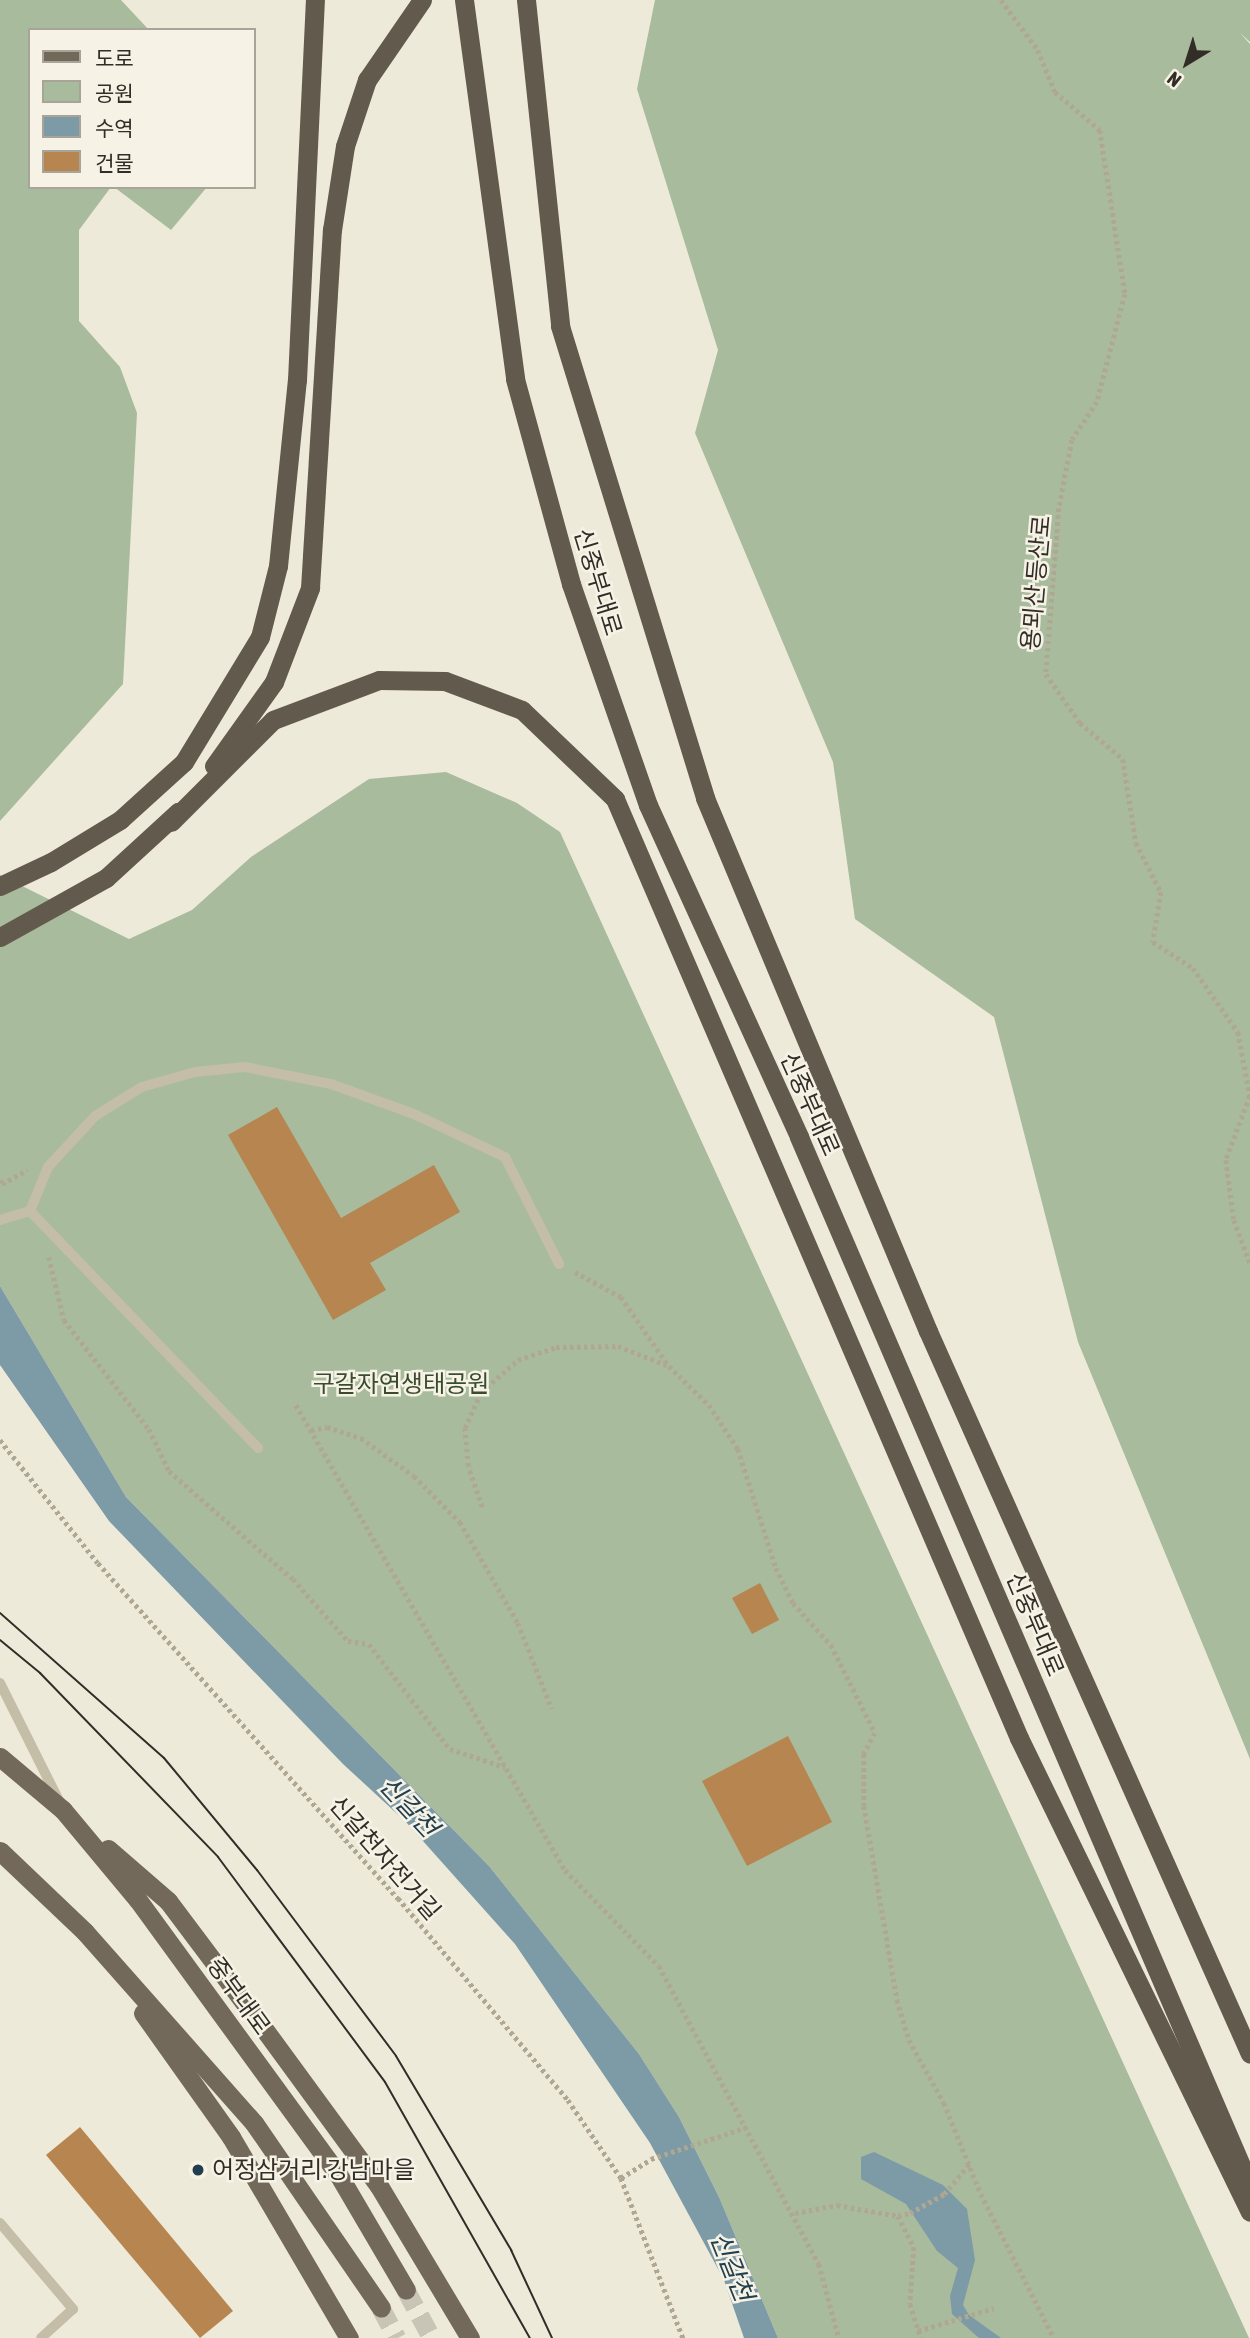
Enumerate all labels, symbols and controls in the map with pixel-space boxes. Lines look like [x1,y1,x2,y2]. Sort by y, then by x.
legend [28,28,256,189]
north arrow [1152,28,1222,98]
text: 도로 [95,46,134,70]
text: N [1163,67,1185,92]
text: 공원 [95,81,134,105]
text: 수역 [95,116,134,140]
text: 건물 [95,151,134,175]
street label: 용뫼산 등산로 [1016,514,1056,652]
street label: 신중부대로 [568,525,628,639]
street label: 신중부대로 [774,1048,846,1160]
park label: 구갈자연생태공원 [313,1370,489,1398]
street label: 신중부대로 [1000,1568,1070,1680]
water label: 신갈천 [372,1770,444,1844]
street label: 신갈천자전거길 [323,1790,447,1926]
street label: 중부대로 [201,1952,277,2040]
place label: 어정삼거리.강남마을 [212,2156,415,2184]
marker: 어정삼거리.강남마을 [190,2162,206,2178]
water label: 신갈천 [703,2228,759,2306]

